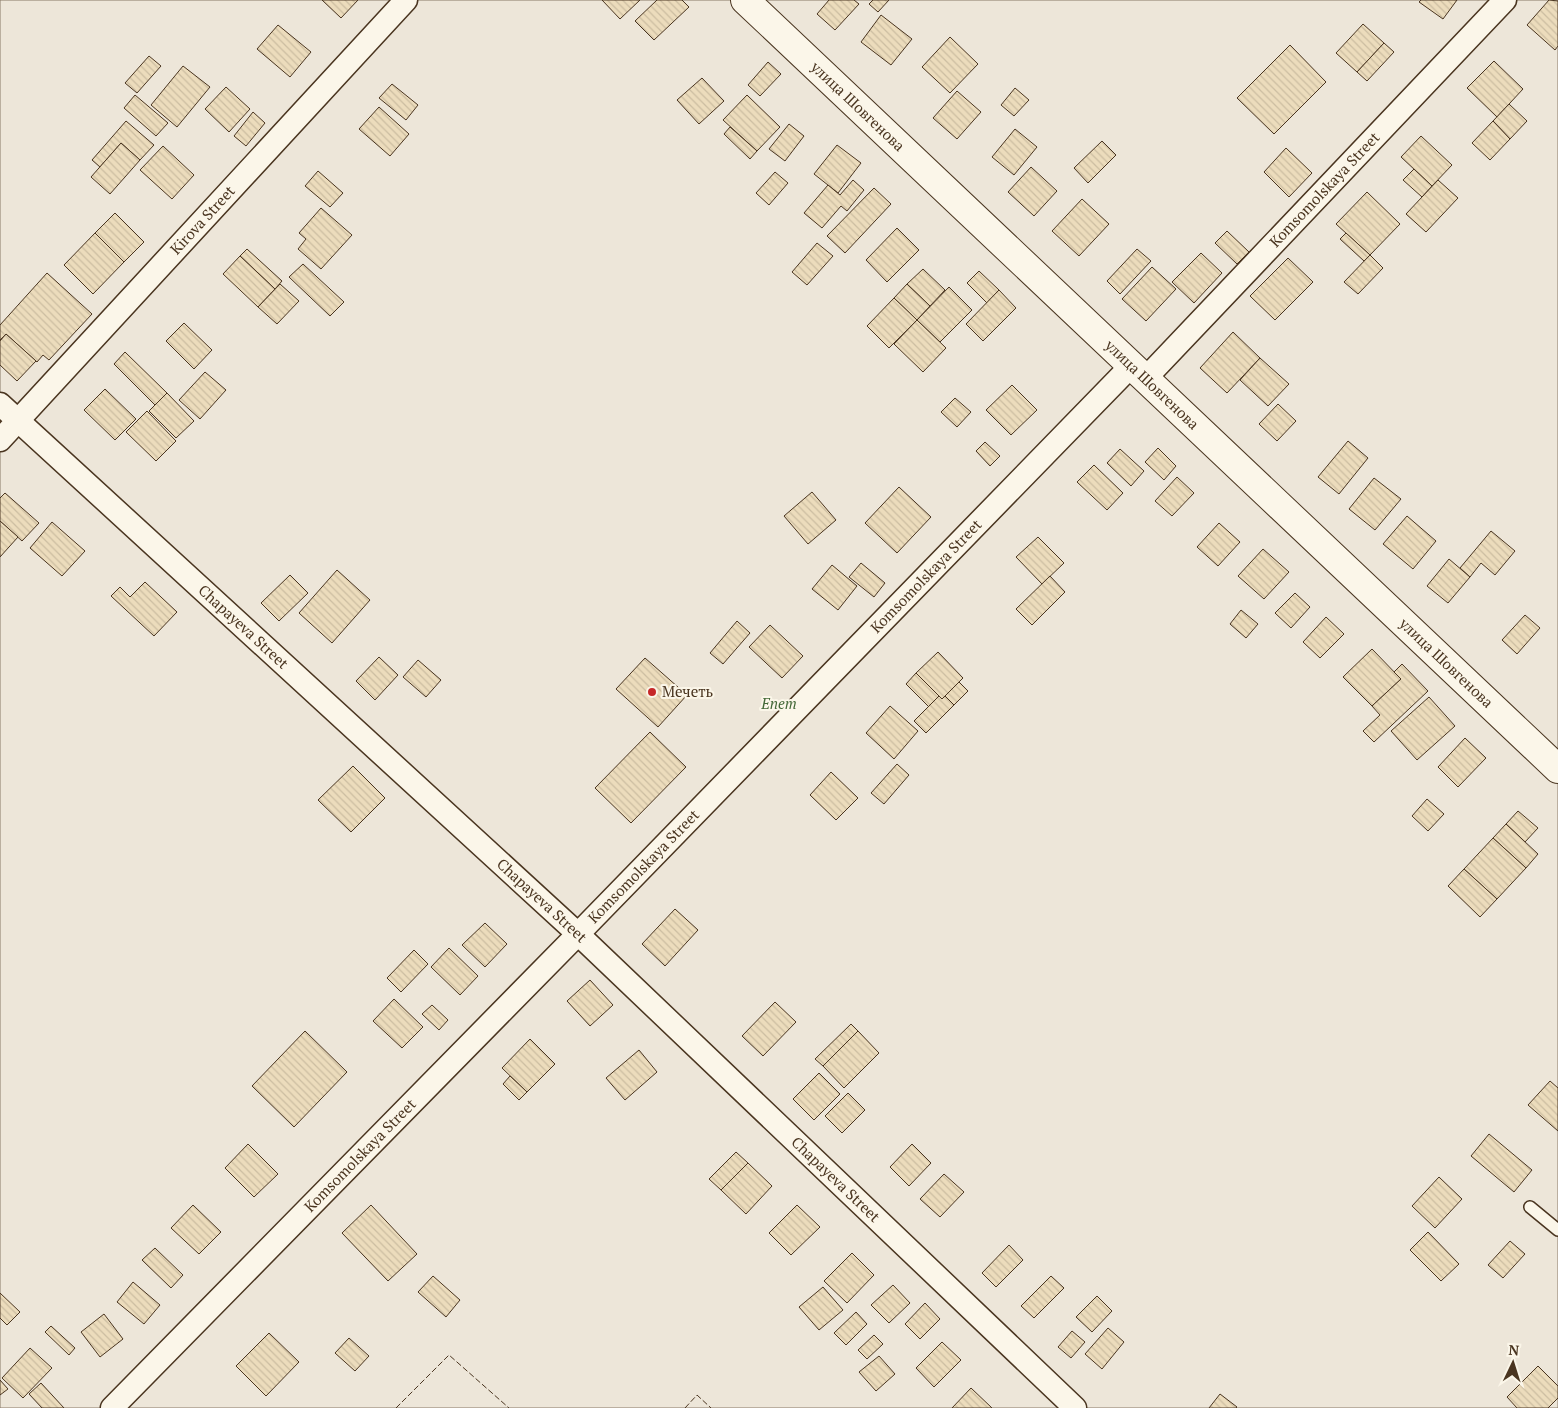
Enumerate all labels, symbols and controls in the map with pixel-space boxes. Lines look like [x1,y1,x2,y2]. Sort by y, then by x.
street label: улица Шовгенова [806,56,910,155]
street label: Komsomolskaya Street [1265,127,1384,251]
street label: Kirova Street [165,181,239,258]
street label: улица Шовгенова [1101,334,1204,434]
street label: Komsomolskaya Street [866,514,986,637]
street label: Chapayeva Street [195,580,294,673]
street label: улица Шовгенова [1395,612,1498,712]
place label: Мечеть [662,681,714,701]
marker: Мечеть [646,686,658,698]
park label: Enem [760,693,797,713]
street label: Komsomolskaya Street [583,804,703,927]
street label: Chapayeva Street [493,854,592,947]
street label: Komsomolskaya Street [299,1094,420,1216]
street label: Chapayeva Street [787,1132,885,1226]
north arrow [1488,1338,1538,1388]
text: N [1508,1340,1520,1359]

